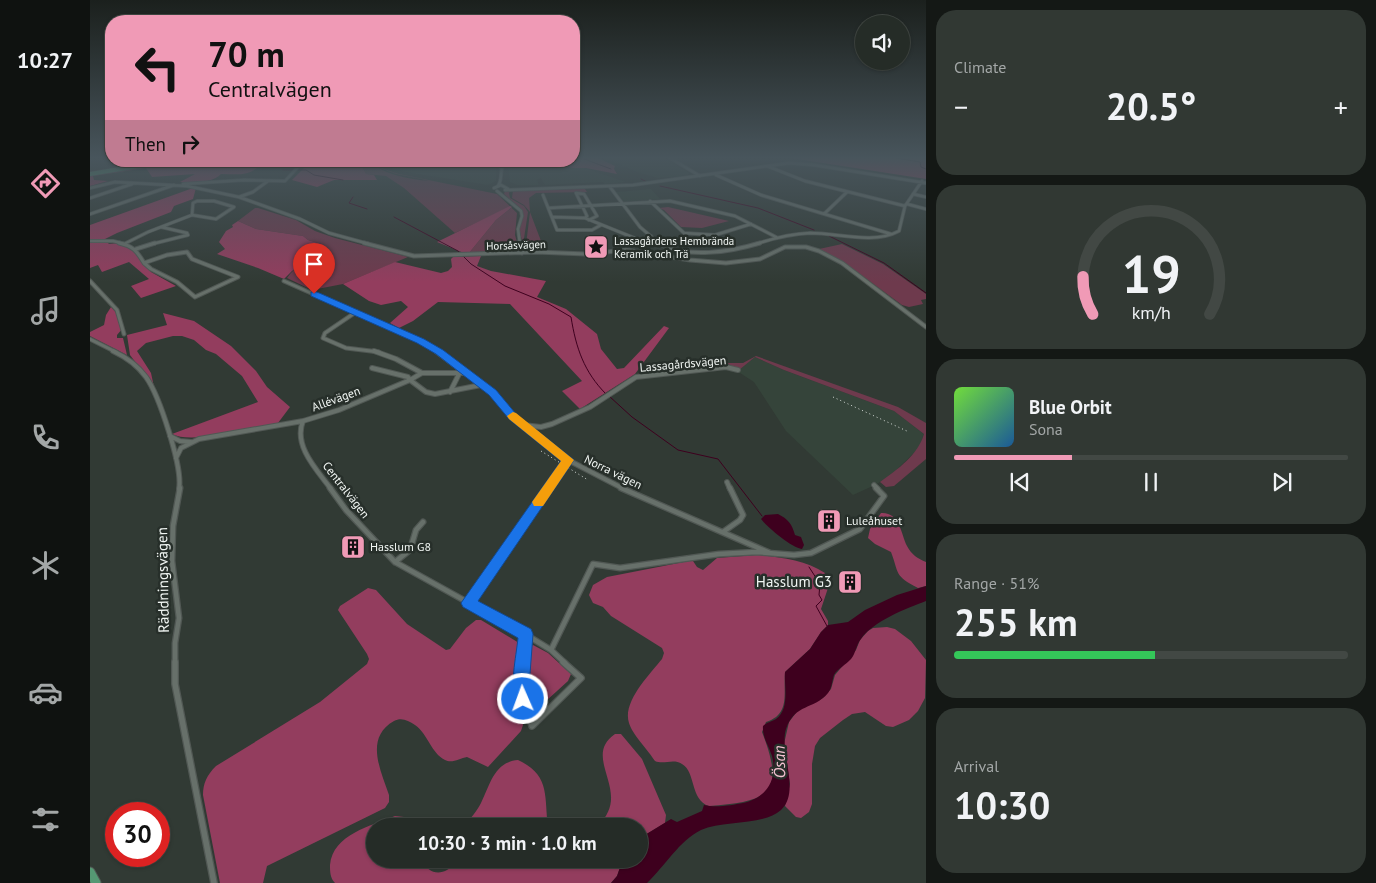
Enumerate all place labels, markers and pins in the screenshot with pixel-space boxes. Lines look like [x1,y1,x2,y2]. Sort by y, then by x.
place icon: Lassagårdens Hembrända Keramik och Trä [583,234,609,260]
place label: Lassagårdens Hembrända Keramik och Trä [614,234,734,261]
pin [293,243,335,294]
building icon: Luleåhuset [816,508,842,534]
place label: Luleåhuset [846,513,902,528]
building icon: Hasslum G8 [340,534,366,560]
place label: Hasslum G8 [370,539,431,554]
building icon: Hasslum G3 [837,569,863,595]
place label: Hasslum G3 [756,572,832,591]

